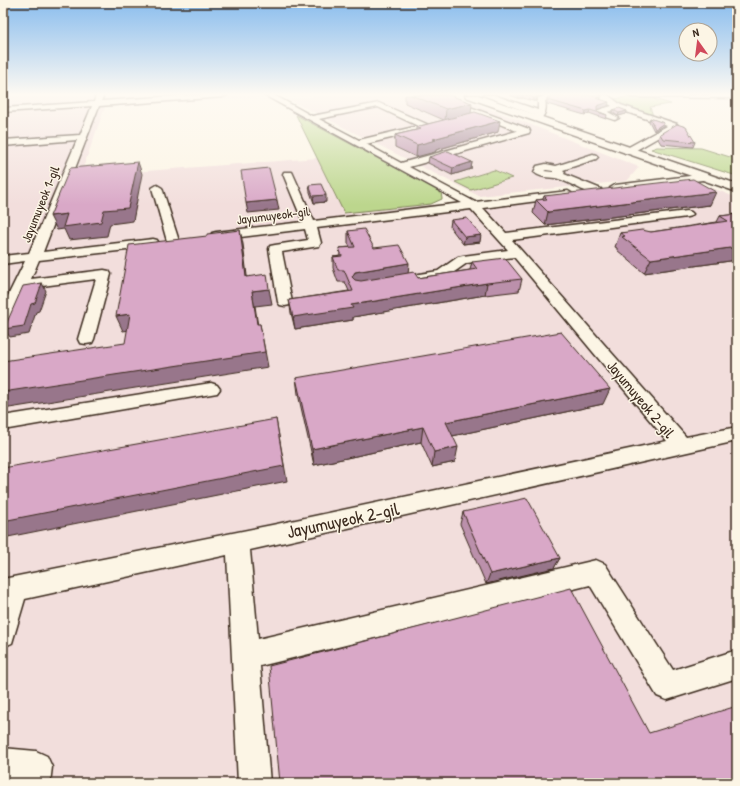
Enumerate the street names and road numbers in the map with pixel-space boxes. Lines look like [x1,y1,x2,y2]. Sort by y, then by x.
street label: Jayumuyeok 1-gil [16,163,64,245]
street label: Jayumuyeok-gil [235,202,311,228]
street label: Jayumuyeok 2-gil [602,356,680,442]
street label: Jayumuyeok 2-gil [285,496,402,544]

